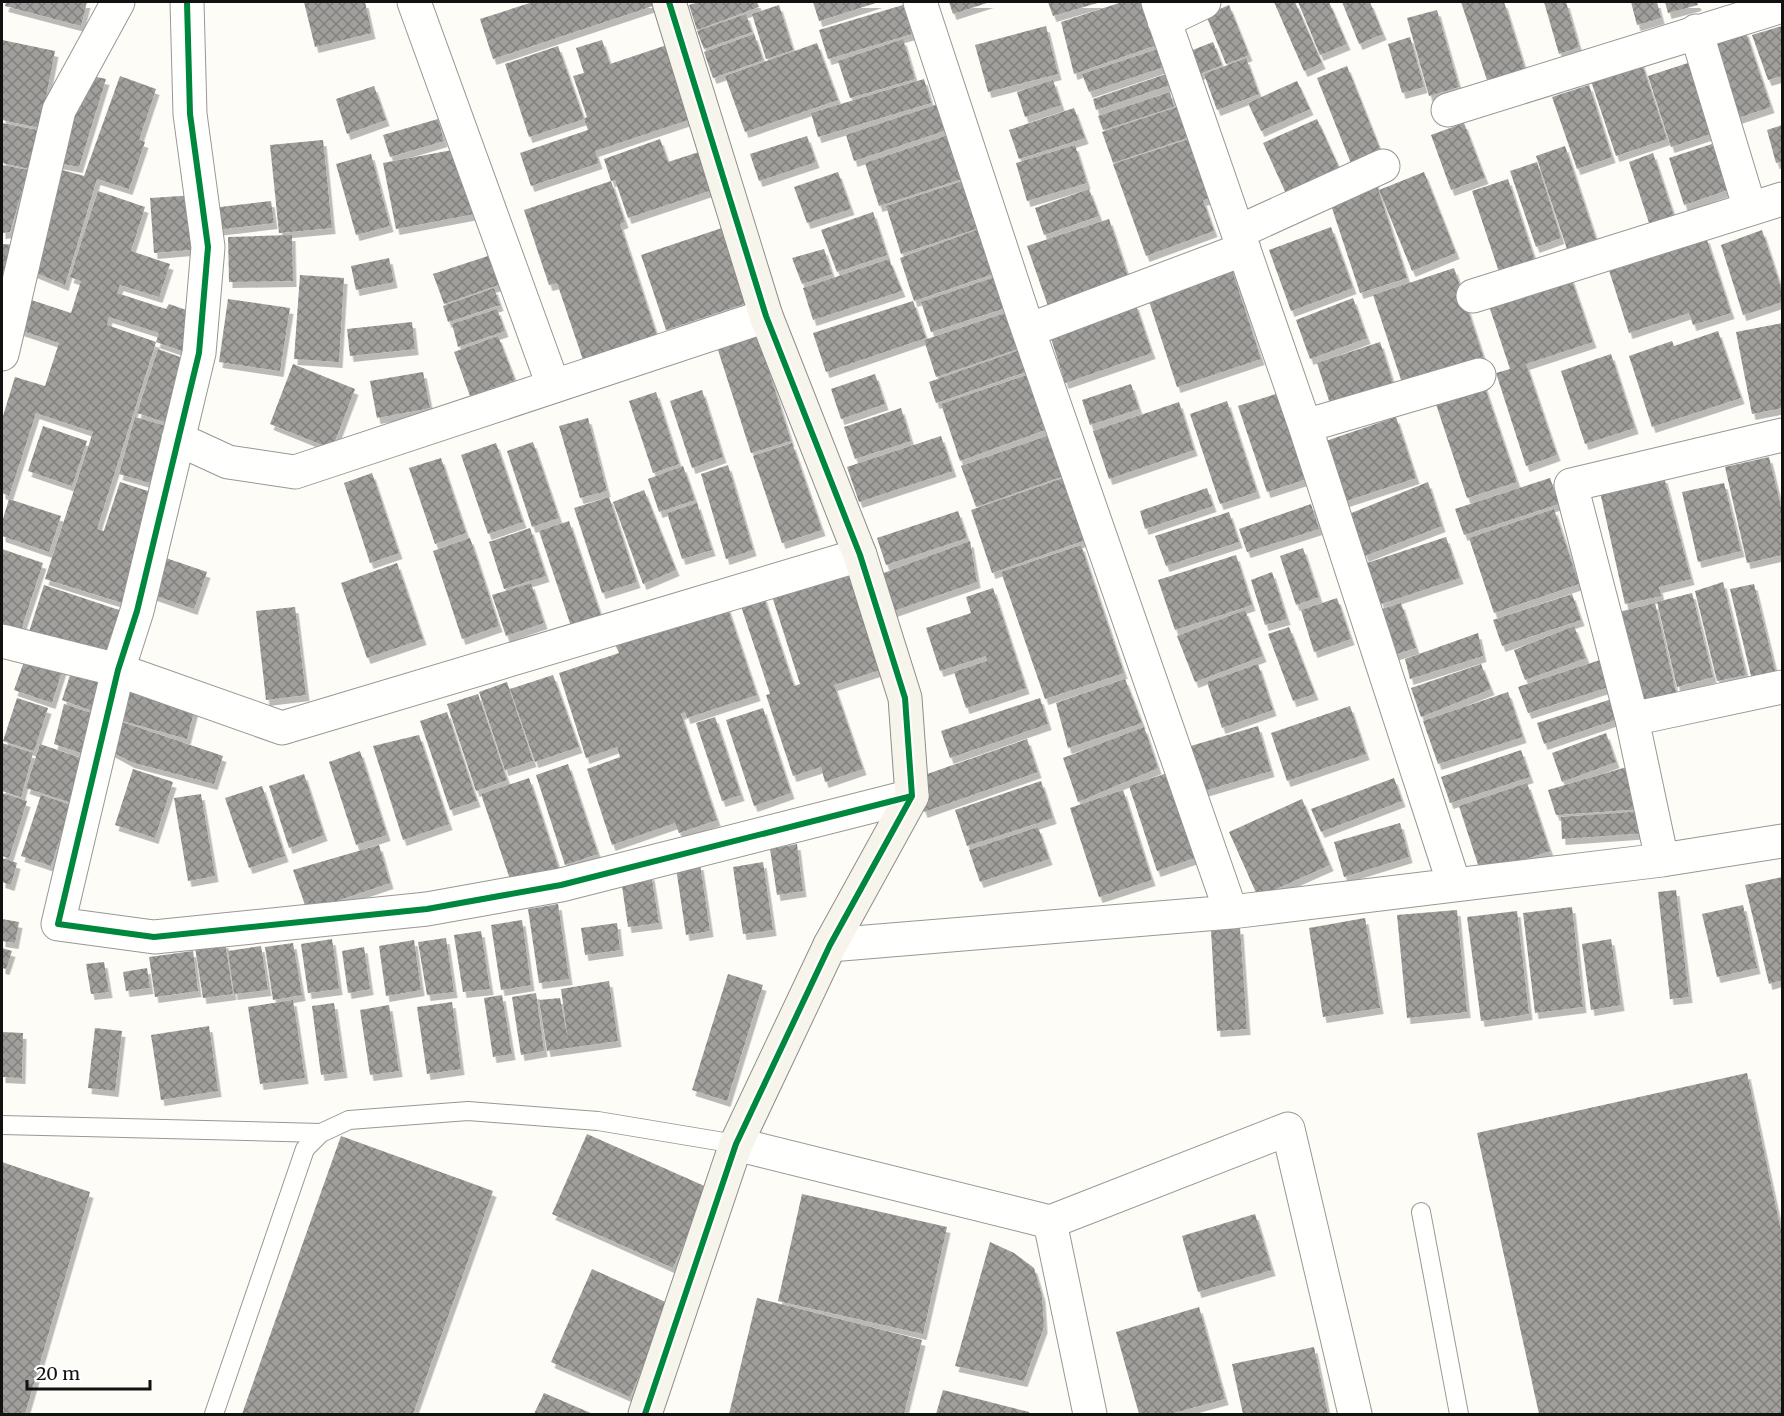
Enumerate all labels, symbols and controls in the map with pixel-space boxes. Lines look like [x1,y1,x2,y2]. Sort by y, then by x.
scale bar [27,1353,150,1391]
text: 20 m [36,1362,80,1385]

